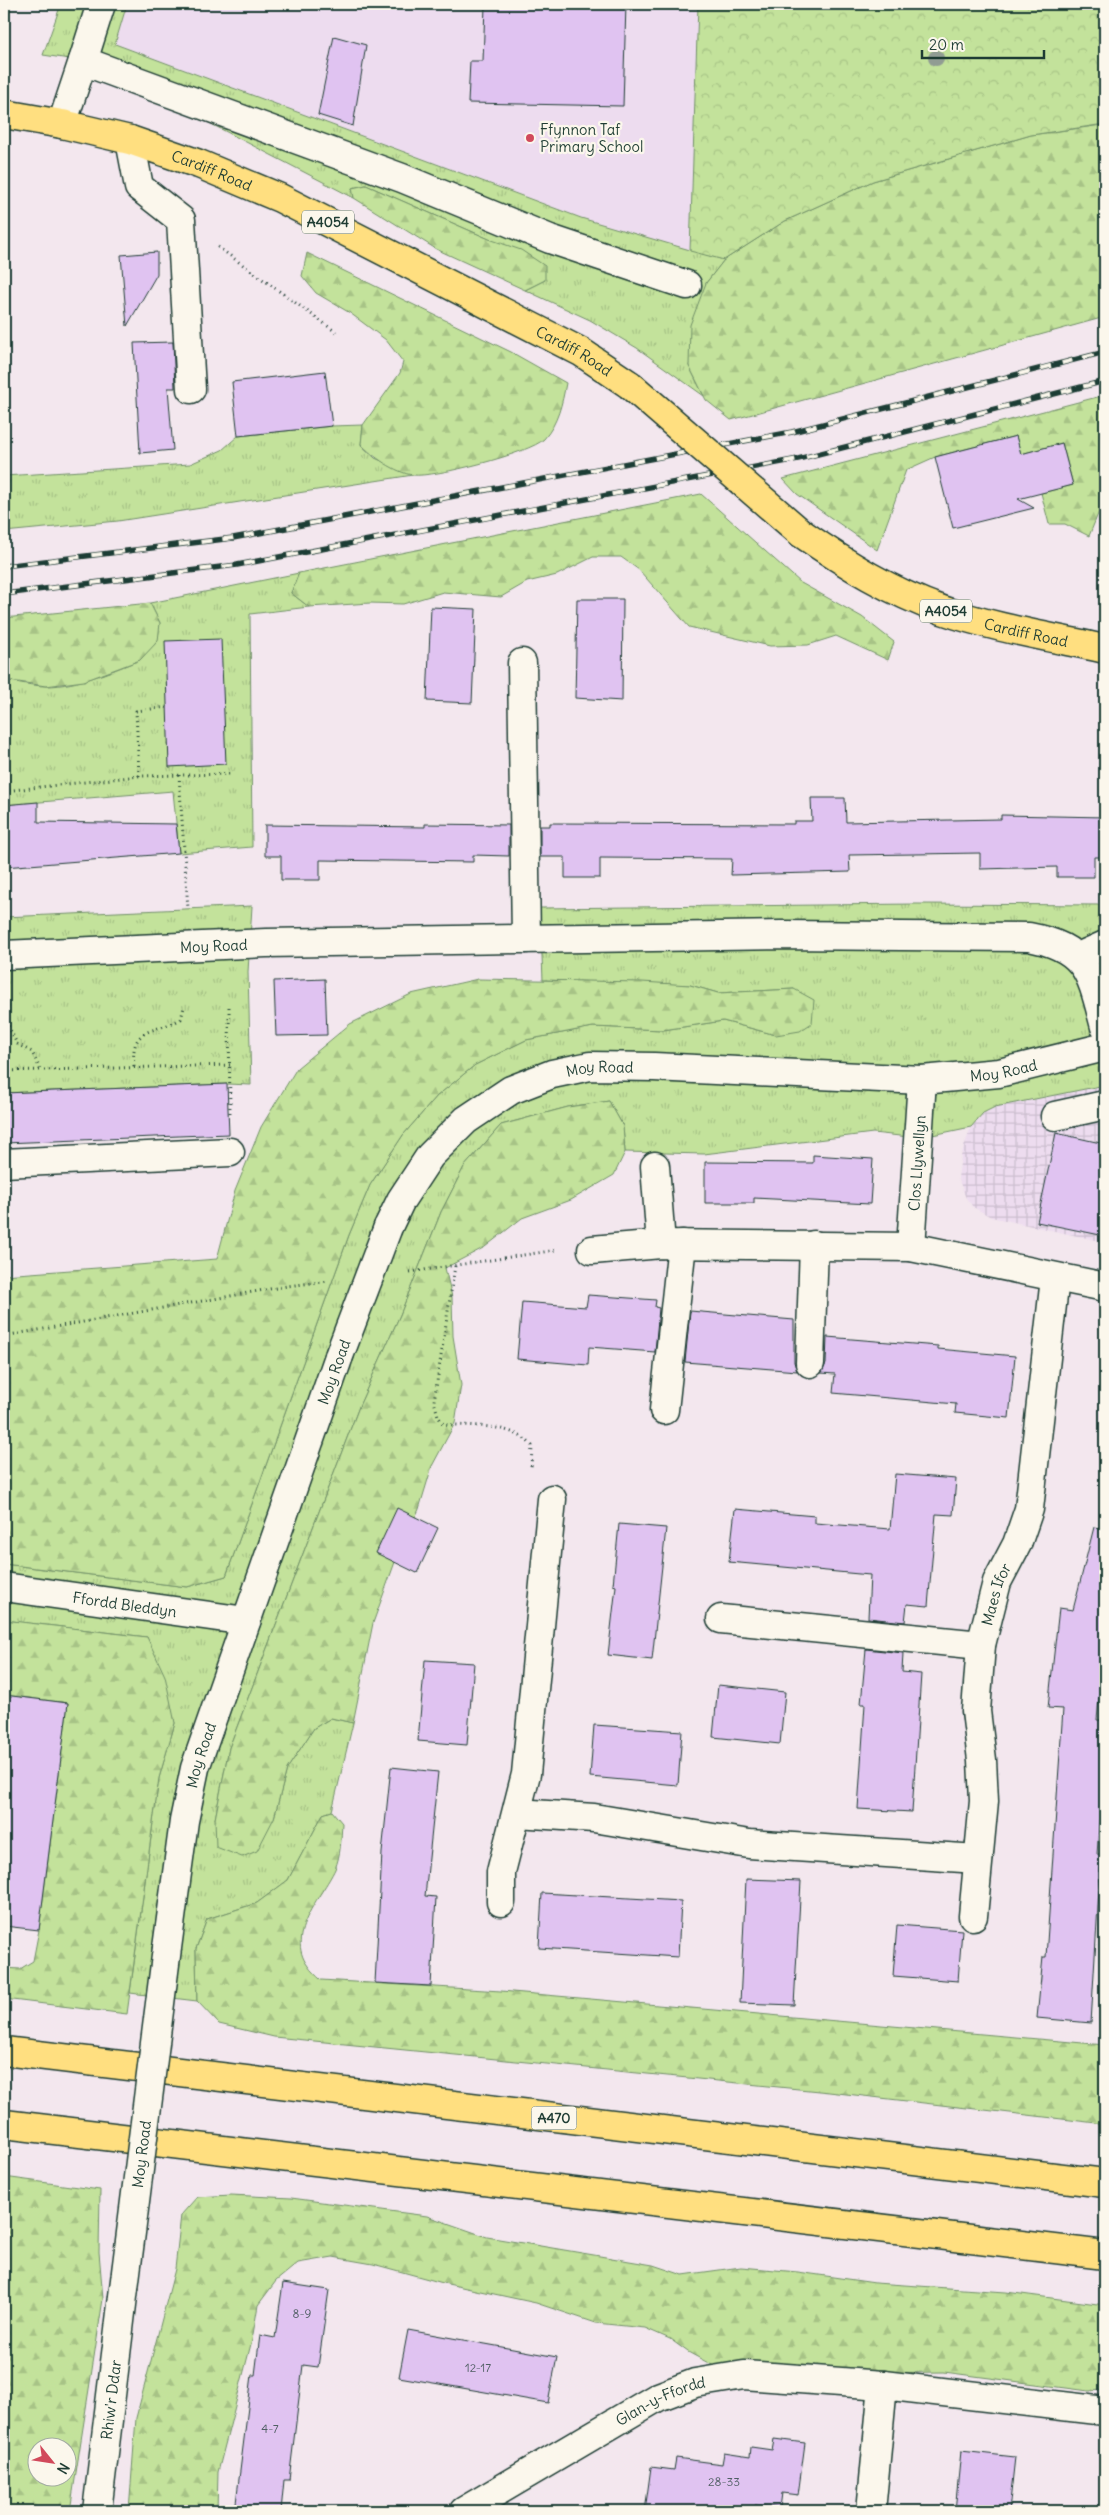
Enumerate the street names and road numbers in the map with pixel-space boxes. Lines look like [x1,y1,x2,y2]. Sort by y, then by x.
street label: Cardiff Road [169,146,255,195]
road number: A4054 [302,210,354,233]
street label: Cardiff Road [533,321,616,380]
road number: A4054 [920,600,972,622]
street label: Cardiff Road [982,613,1070,650]
street label: Moy Road [179,934,248,956]
street label: Moy Road [969,1055,1039,1085]
street label: Moy Road [564,1056,634,1080]
street label: Clos Llywellyn [904,1114,929,1212]
street label: Moy Road [313,1337,355,1407]
street label: Maes Ifor [977,1560,1015,1627]
street label: Ffordd Bleddyn [72,1587,178,1621]
street label: Moy Road [182,1720,220,1790]
road number: A470 [532,2106,576,2130]
street label: Moy Road [127,2119,155,2189]
street label: Rhiw'r Ddar [96,2359,125,2441]
street label: Glan-y-Ffordd [612,2372,707,2429]

